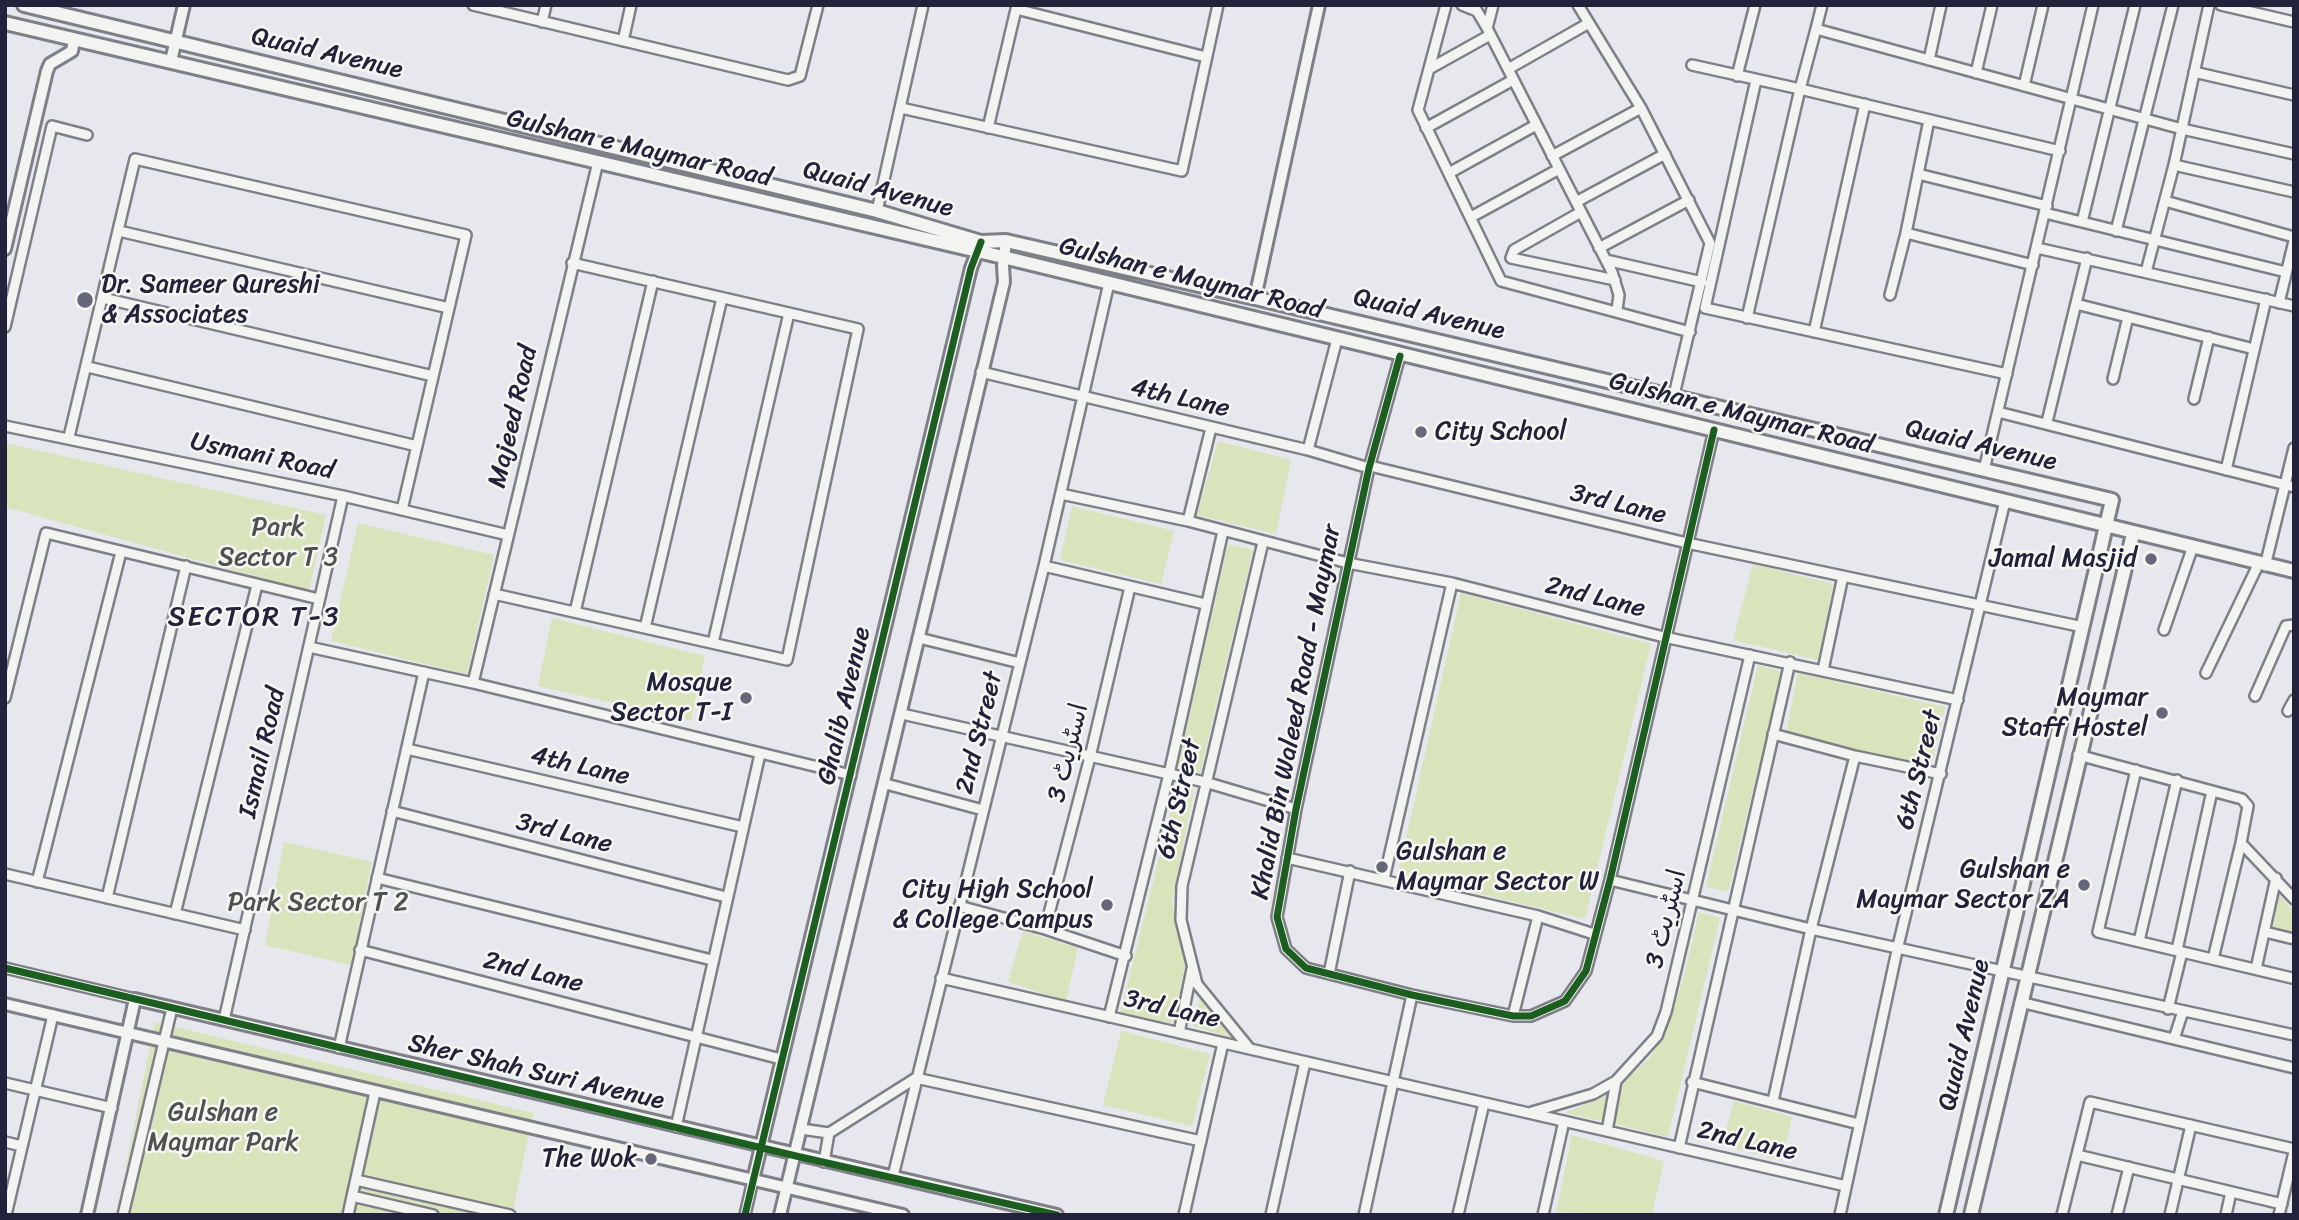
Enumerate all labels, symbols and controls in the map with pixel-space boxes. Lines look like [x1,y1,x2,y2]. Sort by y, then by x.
street label: Quaid Avenue [248,21,406,87]
street label: Gulshan e Maymar Road [503,103,775,195]
street label: Quaid Avenue [799,155,957,225]
street label: Gulshan e Maymar Road [1056,231,1326,327]
place label: Dr. Sameer Qureshi & Associates [101,269,320,330]
street label: Quaid Avenue [1350,282,1508,348]
marker: Dr. Sameer Qureshi & Associates [75,290,95,310]
street label: Majeed Road [483,343,545,491]
street label: Gulshan e Maymar Road [1606,366,1876,462]
street label: 4th Lane [1128,373,1232,425]
street label: Quaid Avenue [1902,413,2060,479]
place label: City School [1435,416,1567,448]
marker: City School [1413,424,1429,440]
street label: Usmani Road [187,427,337,487]
street label: 3rd Lane [1567,478,1669,532]
park label: Park Sector T 3 [218,512,338,574]
street label: Khalid Bin Waleed Road - Maymar [1245,522,1349,902]
place label: Jamal Masjid [1989,543,2137,575]
marker: Jamal Masjid [2143,551,2159,567]
street label: 2nd Lane [1542,571,1648,625]
district label: SECTOR T-3 [170,601,338,635]
street label: Ghalib Avenue [812,624,878,788]
place label: Mosque Sector T-I [611,667,732,728]
street label: 2nd Street [950,669,1010,797]
place label: Maymar Staff Hostel [2002,682,2148,744]
street label: Ismail Road [233,685,293,821]
marker: Mosque Sector T-I [738,690,754,706]
street label: اسٹریٹ 3 [1042,701,1096,805]
marker: Maymar Staff Hostel [2154,705,2170,721]
street label: 6th Street [1890,707,1950,833]
street label: 6th Street [1151,736,1209,862]
street label: 4th Lane [528,741,632,793]
street label: 3rd Lane [513,807,615,861]
place label: Gulshan e Maymar Sector W [1396,836,1599,898]
place label: Gulshan e Maymar Sector ZA [1856,854,2070,916]
marker: Gulshan e Maymar Sector W [1374,859,1390,875]
street label: اسٹریٹ 3 [1640,867,1694,971]
place label: City High School & College Campus [892,874,1093,936]
marker: Gulshan e Maymar Sector ZA [2076,877,2092,893]
park label: Park Sector T 2 [228,887,408,919]
marker: City High School & College Campus [1099,897,1115,913]
street label: 2nd Lane [480,946,586,1000]
street label: Quaid Avenue [1932,956,1998,1114]
street label: 3rd Lane [1121,984,1223,1036]
street label: Sher Shah Suri Avenue [405,1028,667,1118]
park label: Gulshan e Maymar Park [147,1097,299,1158]
street label: 2nd Lane [1694,1115,1800,1169]
place label: The Wok [542,1143,637,1175]
marker: The Wok [643,1151,659,1167]

